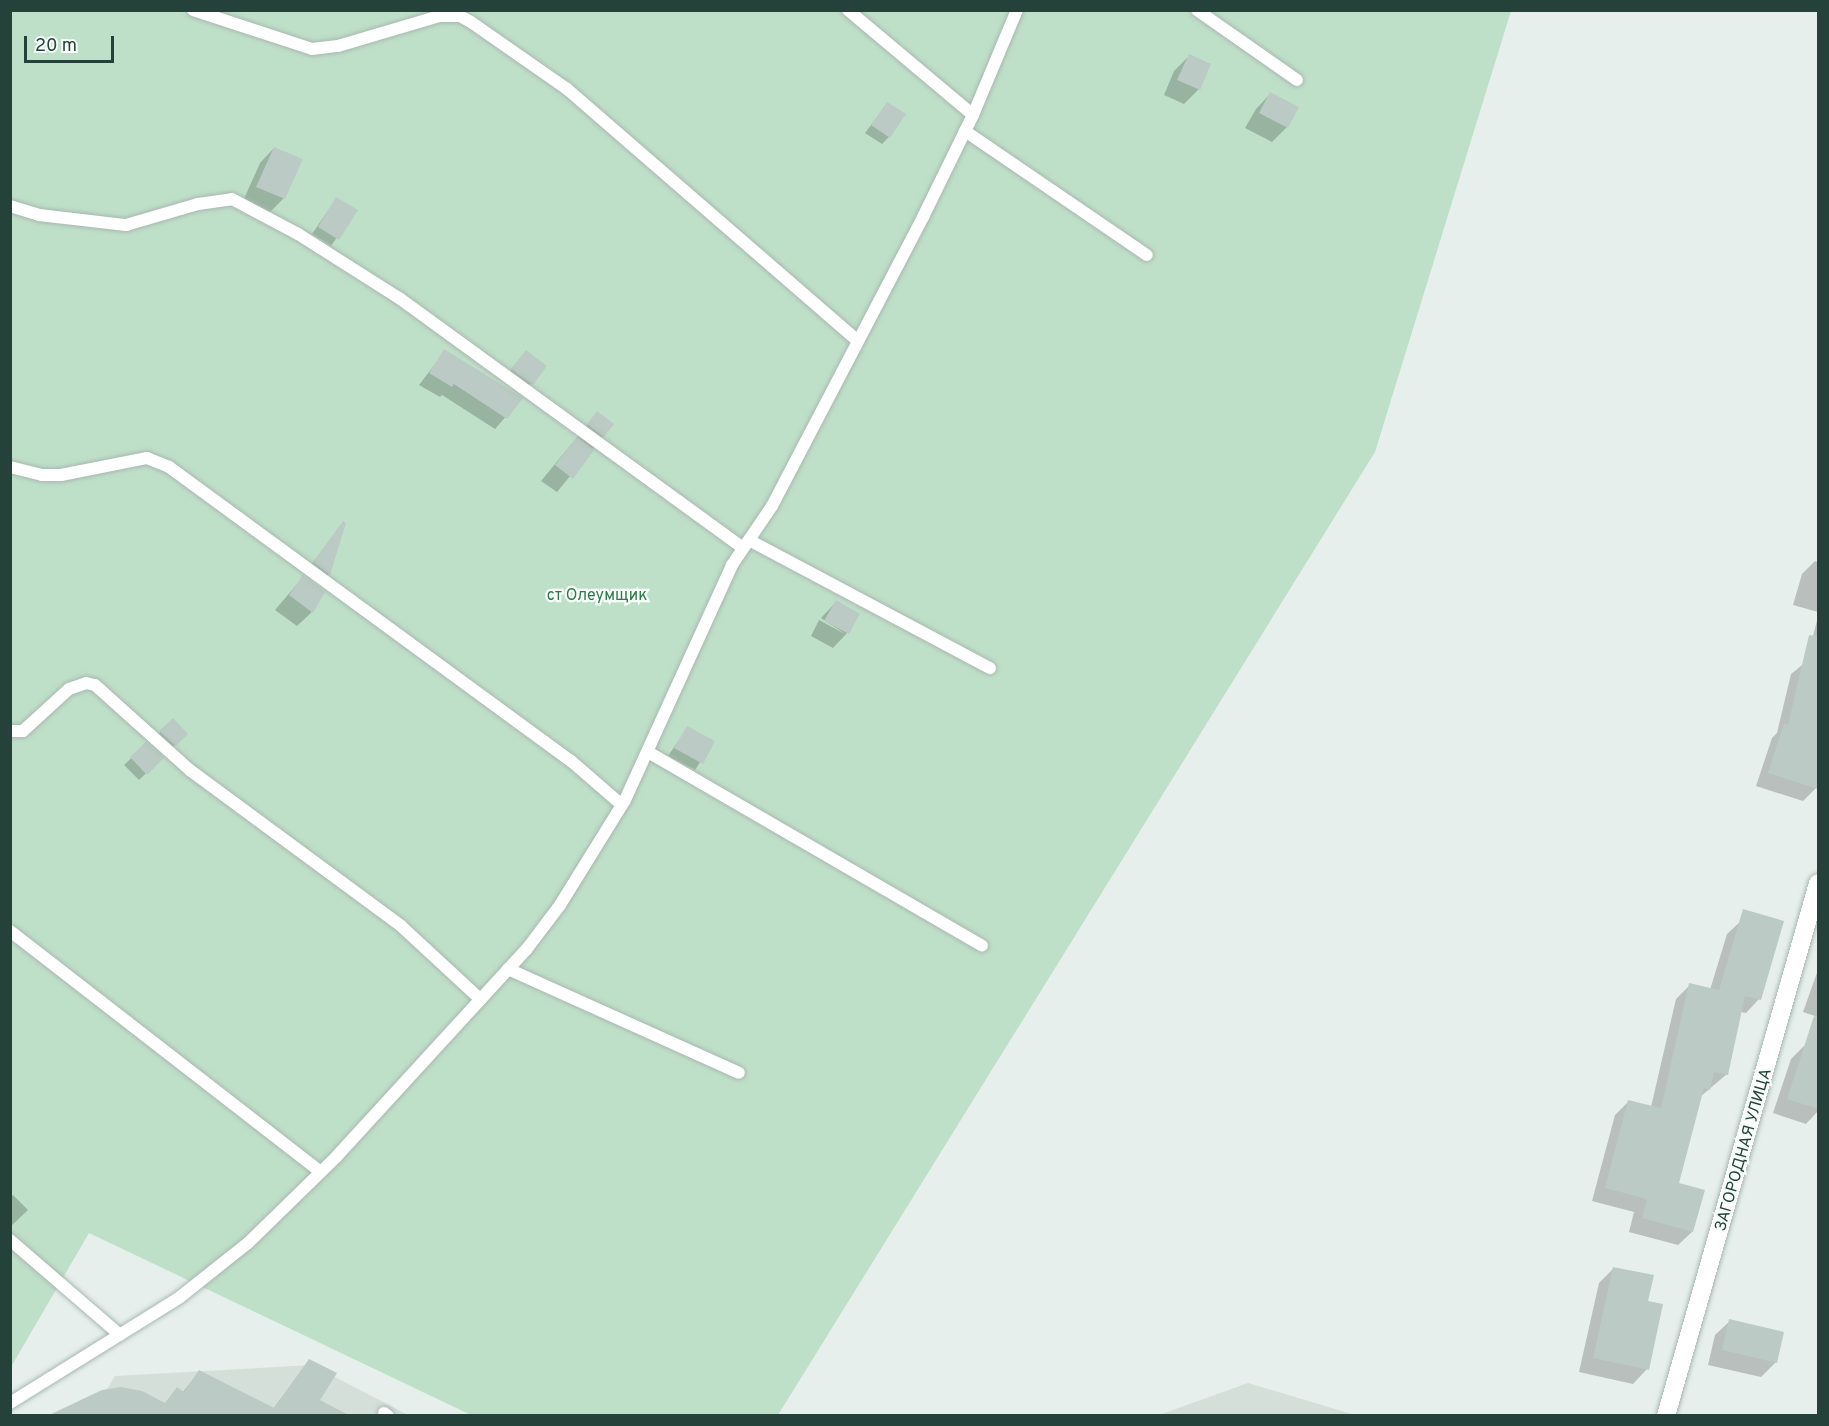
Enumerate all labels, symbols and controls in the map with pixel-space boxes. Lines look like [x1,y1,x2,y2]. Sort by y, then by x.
scale bar [27,24,117,62]
text: 20 m [35,35,77,58]
park label: ст Олеумщик [547,586,647,606]
street label: ЗАГОРОДНАЯ УЛИЦА [1712,1066,1776,1234]

